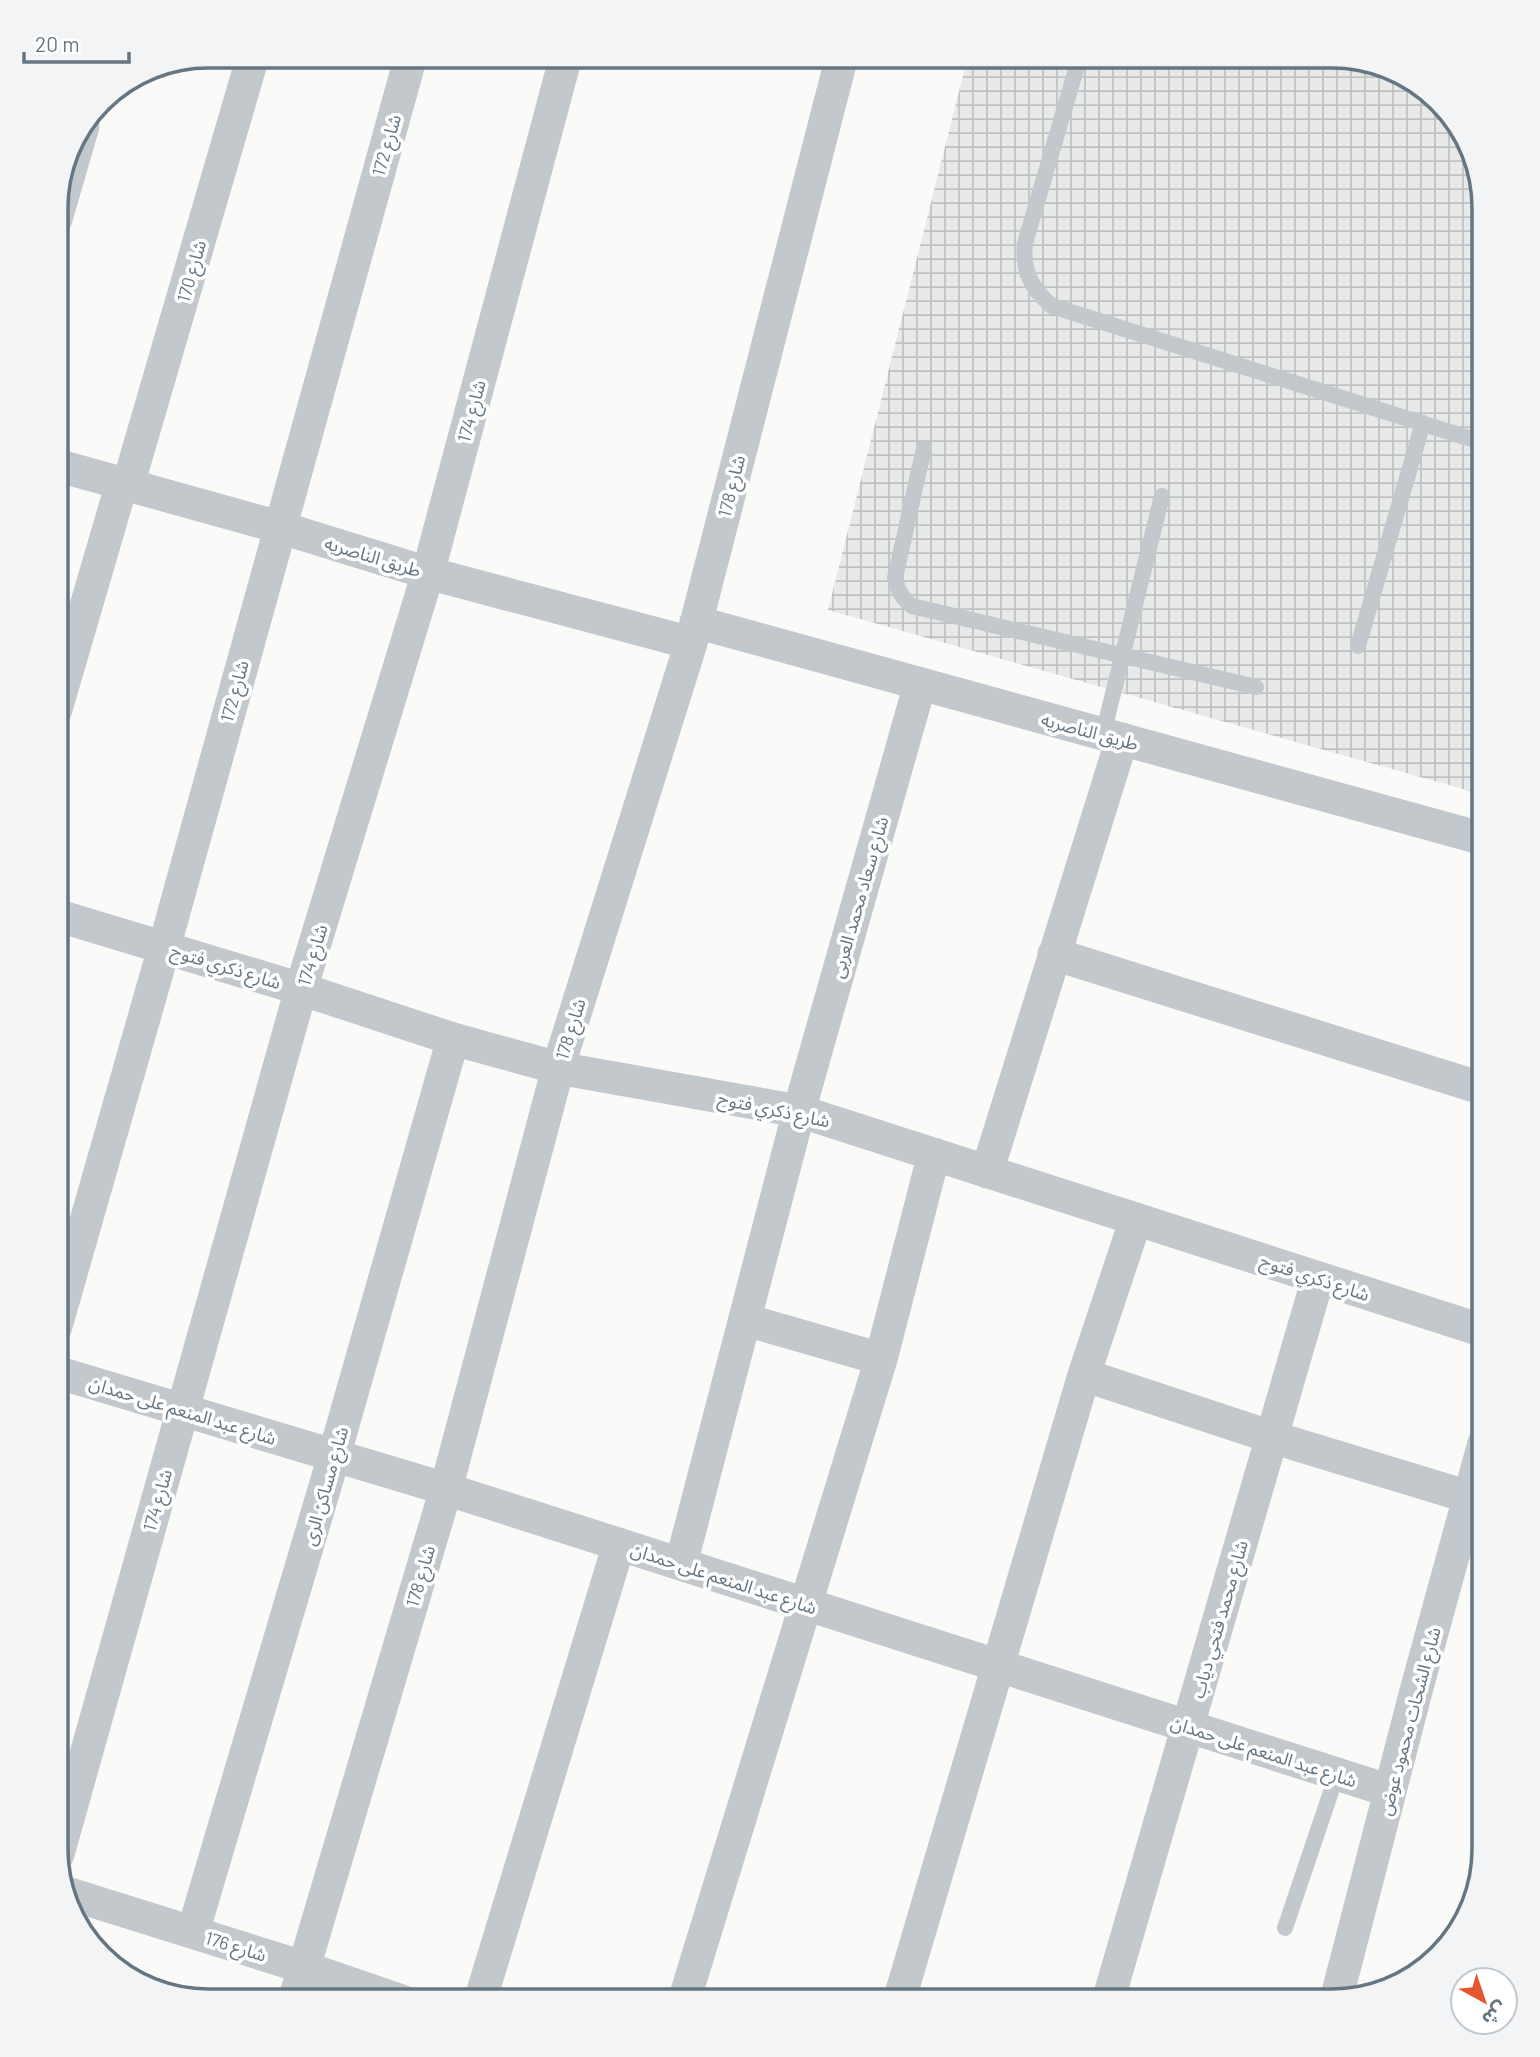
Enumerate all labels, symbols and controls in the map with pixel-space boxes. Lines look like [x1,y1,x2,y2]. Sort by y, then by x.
scale bar [24,21,130,65]
text: 20 m [35,31,80,56]
street label: شارع 172 [367,112,409,179]
street label: شارع 170 [172,237,214,306]
street label: شارع 174 [452,378,494,446]
street label: شارع 178 [713,453,753,520]
street label: طريق الناصريه [322,531,424,582]
street label: شارع 172 [215,658,257,725]
street label: طريق الناصريه [1039,707,1141,755]
street label: شارع سعاد محمد العربى [825,814,896,981]
street label: شارع 174 [292,921,336,990]
street label: شارع ذكري فتوح [167,939,284,997]
street label: شارع 178 [550,996,594,1063]
street label: شارع ذكري فتوح [715,1086,832,1136]
street label: شارع ذكري فتوح [1256,1249,1373,1309]
street label: شارع عبد المنعم على حمدان [86,1371,279,1453]
street label: شارع مساكن الرى [298,1424,356,1549]
street label: شارع 174 [138,1466,180,1535]
street label: شارع محمد فتحي دياب [1186,1537,1256,1702]
street label: شارع عبد المنعم على حمدان [627,1538,820,1622]
street label: شارع 178 [401,1543,443,1610]
street label: شارع الشحات محمود عوض [1373,1624,1449,1819]
street label: شارع عبد المنعم على حمدان [1167,1711,1360,1795]
street label: شارع 176 [202,1926,269,1970]
north arrow [1449,1966,1519,2036]
text: ش [1478,1997,1513,2032]

